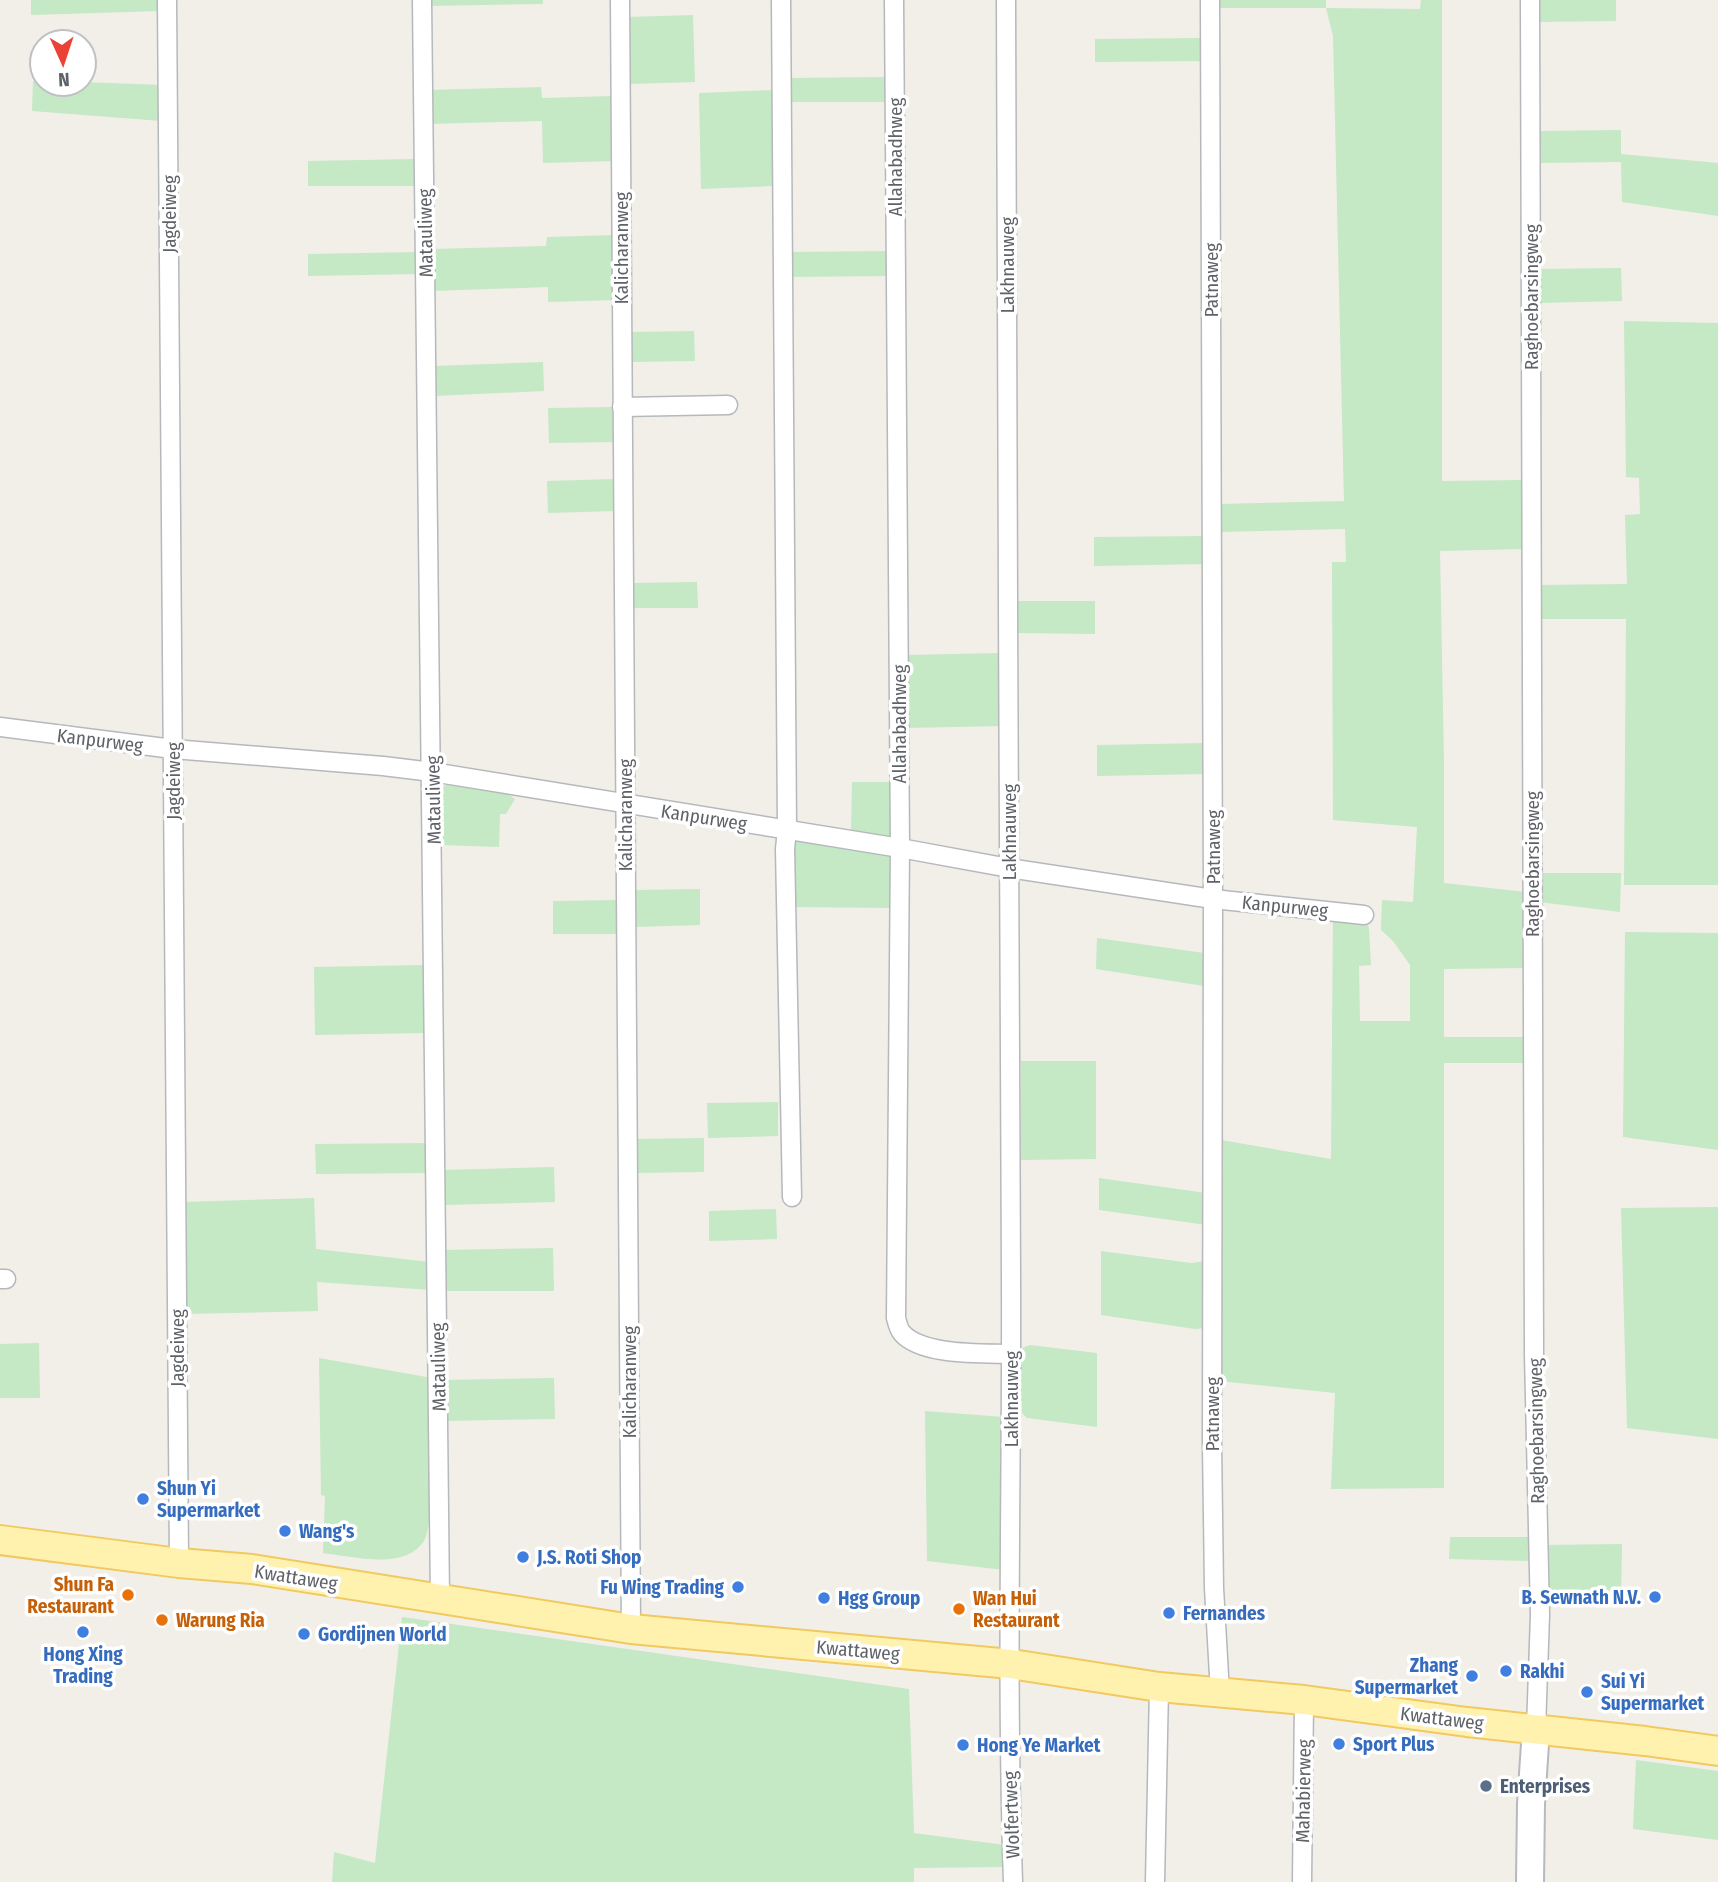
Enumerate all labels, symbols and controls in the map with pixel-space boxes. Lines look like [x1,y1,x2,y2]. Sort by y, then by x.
north arrow [28,28,98,98]
text: N [58,68,70,91]
street label: Allahabadhweg [884,98,907,216]
street label: Jagdeiweg [158,175,181,253]
street label: Matauliweg [413,188,438,278]
street label: Kalicharanweg [610,192,633,304]
street label: Lakhnauweg [996,217,1019,313]
street label: Raghoebarsingweg [1520,224,1543,370]
street label: Patnaweg [1200,243,1223,317]
street label: Allahabadhweg [888,665,911,783]
street label: Kanpurweg [56,724,144,757]
street label: Jagdeiweg [162,742,185,820]
street label: Matauliweg [421,755,446,845]
street label: Kalicharanweg [614,759,637,871]
street label: Lakhnauweg [998,784,1021,880]
street label: Raghoebarsingweg [1521,791,1544,937]
street label: Kanpurweg [659,799,749,836]
street label: Patnaweg [1202,810,1225,884]
street label: Kanpurweg [1241,891,1329,922]
street label: Jagdeiweg [166,1309,189,1387]
street label: Matauliweg [426,1322,451,1412]
street label: Kalicharanweg [618,1326,641,1438]
street label: Lakhnauweg [1000,1351,1023,1447]
street label: Raghoebarsingweg [1524,1358,1549,1504]
street label: Patnaweg [1201,1377,1224,1451]
place label: Shun Yi Supermarket [157,1477,261,1522]
marker: Shun Yi Supermarket [135,1491,151,1507]
place label: Wang's [299,1520,355,1543]
marker: Wang's [277,1523,293,1539]
place label: J.S. Roti Shop [536,1546,641,1569]
marker: J.S. Roti Shop [515,1549,531,1565]
street label: Kwattaweg [253,1560,339,1595]
place label: Shun Fa Restaurant [27,1573,114,1618]
place label: Fu Wing Trading [600,1576,725,1599]
marker: Fu Wing Trading [730,1579,746,1595]
place label: B. Sewnath N.V. [1521,1586,1641,1609]
marker: Shun Fa Restaurant [120,1587,136,1603]
place label: Hgg Group [838,1587,920,1610]
place label: Wan Hui Restaurant [973,1587,1060,1632]
marker: B. Sewnath N.V. [1647,1589,1663,1605]
marker: Hgg Group [816,1590,832,1606]
marker: Wan Hui Restaurant [951,1601,967,1617]
place label: Fernandes [1183,1602,1266,1625]
marker: Fernandes [1161,1605,1177,1621]
place label: Warung Ria [176,1609,265,1632]
marker: Warung Ria [154,1612,170,1628]
place label: Gordijnen World [318,1623,447,1646]
marker: Hong Xing Trading [75,1624,91,1640]
marker: Gordijnen World [296,1626,312,1642]
street label: Kwattaweg [815,1635,901,1666]
place label: Hong Xing Trading [43,1643,123,1688]
place label: Zhang Supermarket [1355,1654,1459,1699]
place label: Rakhi [1520,1660,1565,1683]
marker: Rakhi [1498,1663,1514,1679]
marker: Zhang Supermarket [1464,1668,1480,1684]
place label: Sui Yi Supermarket [1601,1670,1705,1715]
marker: Sui Yi Supermarket [1579,1684,1595,1700]
street label: Kwattaweg [1399,1702,1485,1735]
place label: Sport Plus [1353,1733,1435,1756]
place label: Hong Ye Market [977,1734,1101,1757]
marker: Sport Plus [1331,1736,1347,1752]
marker: Hong Ye Market [955,1737,971,1753]
street label: Mahabierweg [1291,1739,1316,1843]
street label: Wolfertweg [998,1771,1025,1859]
place label: Enterprises [1500,1775,1591,1798]
marker: Enterprises [1478,1778,1494,1794]

